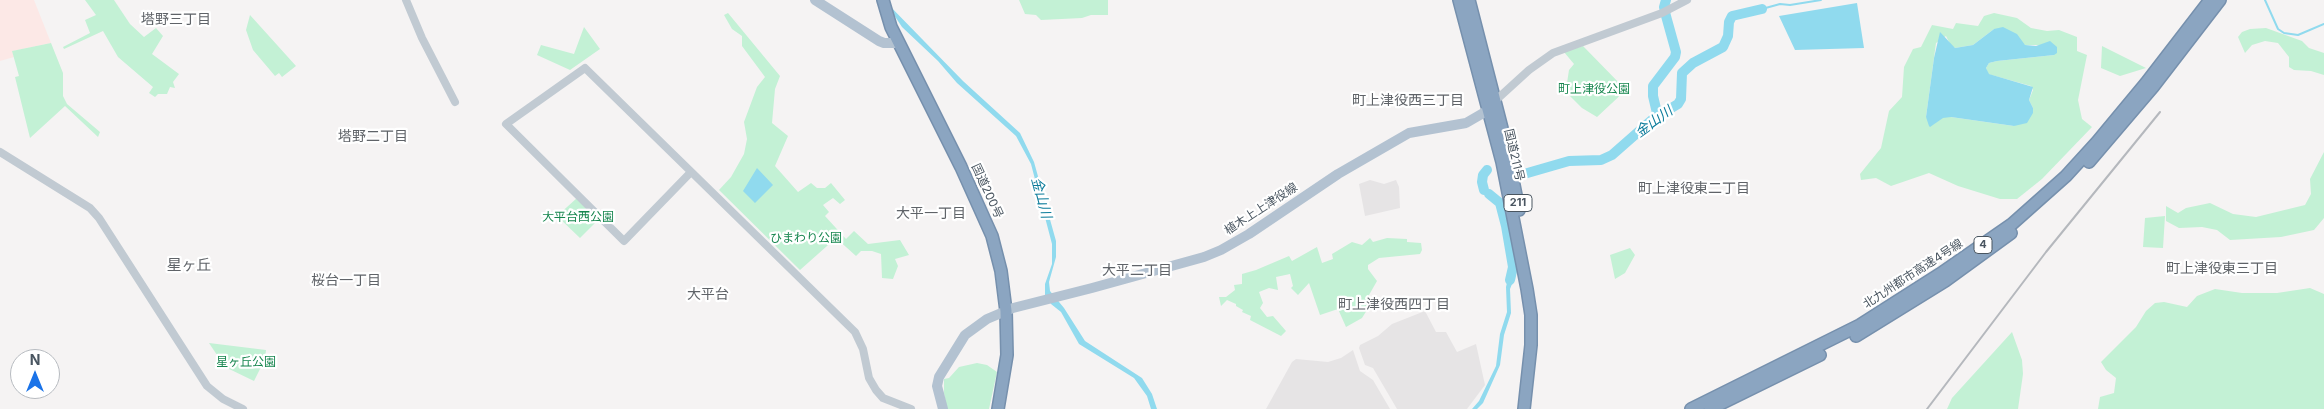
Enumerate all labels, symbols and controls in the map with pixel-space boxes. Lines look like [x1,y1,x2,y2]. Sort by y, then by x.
district label: 塔野三丁目 [141,12,211,28]
park label: 町上津役公園 [1558,82,1630,96]
district label: 町上津役西三丁目 [1352,93,1464,109]
water label: 金山川 [1632,103,1676,141]
street label: 国道211号 [1501,128,1527,182]
district label: 塔野二丁目 [338,129,408,145]
street label: 国道200号 [968,161,1006,221]
water label: 金山川 [1027,176,1055,220]
street label: 植木上上津役線 [1222,180,1300,238]
district label: 町上津役東二丁目 [1638,181,1750,197]
road number: 211 [1504,194,1532,212]
district label: 大平一丁目 [896,206,966,222]
park label: 大平台西公園 [542,210,614,224]
park label: ひまわり公園 [770,231,842,245]
street label: 北九州都市高速4号線 [1861,236,1965,312]
road number: 4 [1974,236,1992,254]
district label: 星ヶ丘 [167,256,211,274]
district label: 町上津役東三丁目 [2166,261,2278,277]
district label: 大平二丁目 [1102,263,1172,279]
district label: 桜台一丁目 [311,273,381,289]
district label: 大平台 [687,287,729,303]
district label: 町上津役西四丁目 [1338,297,1450,313]
north arrow [10,349,60,399]
text: N [30,351,40,368]
park label: 星ヶ丘公園 [216,355,276,369]

